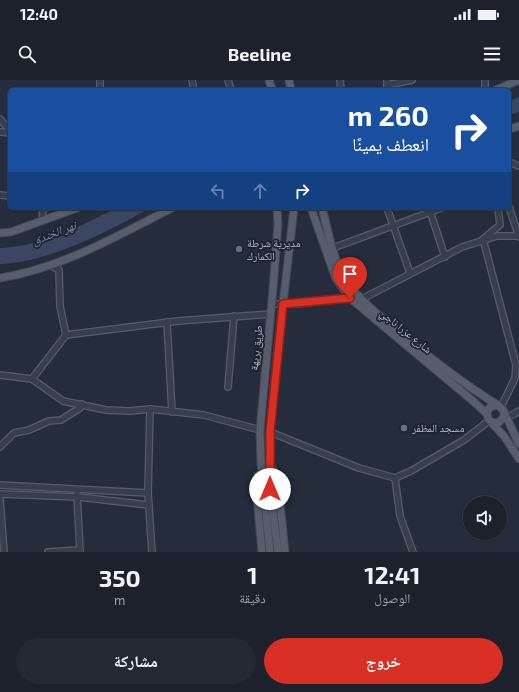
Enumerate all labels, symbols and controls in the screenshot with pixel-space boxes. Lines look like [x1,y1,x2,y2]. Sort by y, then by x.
text: 12:40 [20,5,58,23]
icon: search [16,43,38,65]
text: Beeline [228,43,291,65]
icon: menu [481,43,503,65]
text: 260 m [348,98,429,132]
icon: right [443,104,495,156]
text: انعطف يمينًا [352,133,429,155]
icon: left [207,180,229,202]
icon: ahead [249,180,271,202]
icon: right [291,180,313,202]
water label: نهر الخندق [30,216,81,249]
place label: مديرية شرطة الكمارك [247,236,301,262]
marker: مديرية شرطة الكمارك [234,244,244,254]
pin [333,257,367,298]
icon: arrive [339,263,361,285]
street label: شارع عزرا ناجي [376,306,435,358]
street label: طريق بريهة [247,325,265,371]
place label: مسجد المظفر [411,421,464,434]
marker: مسجد المظفر [399,423,409,433]
position arrow [249,468,291,510]
map controls [463,496,507,540]
button: sound [463,496,507,540]
text: 1 [247,560,258,589]
text: 12:41 [364,560,420,589]
text: 350 [99,563,141,592]
text: دقيقة [239,590,266,606]
text: الوصول [374,590,410,606]
text: m [114,592,125,608]
button: مشاركة [16,638,256,684]
button: خروج [264,638,503,684]

